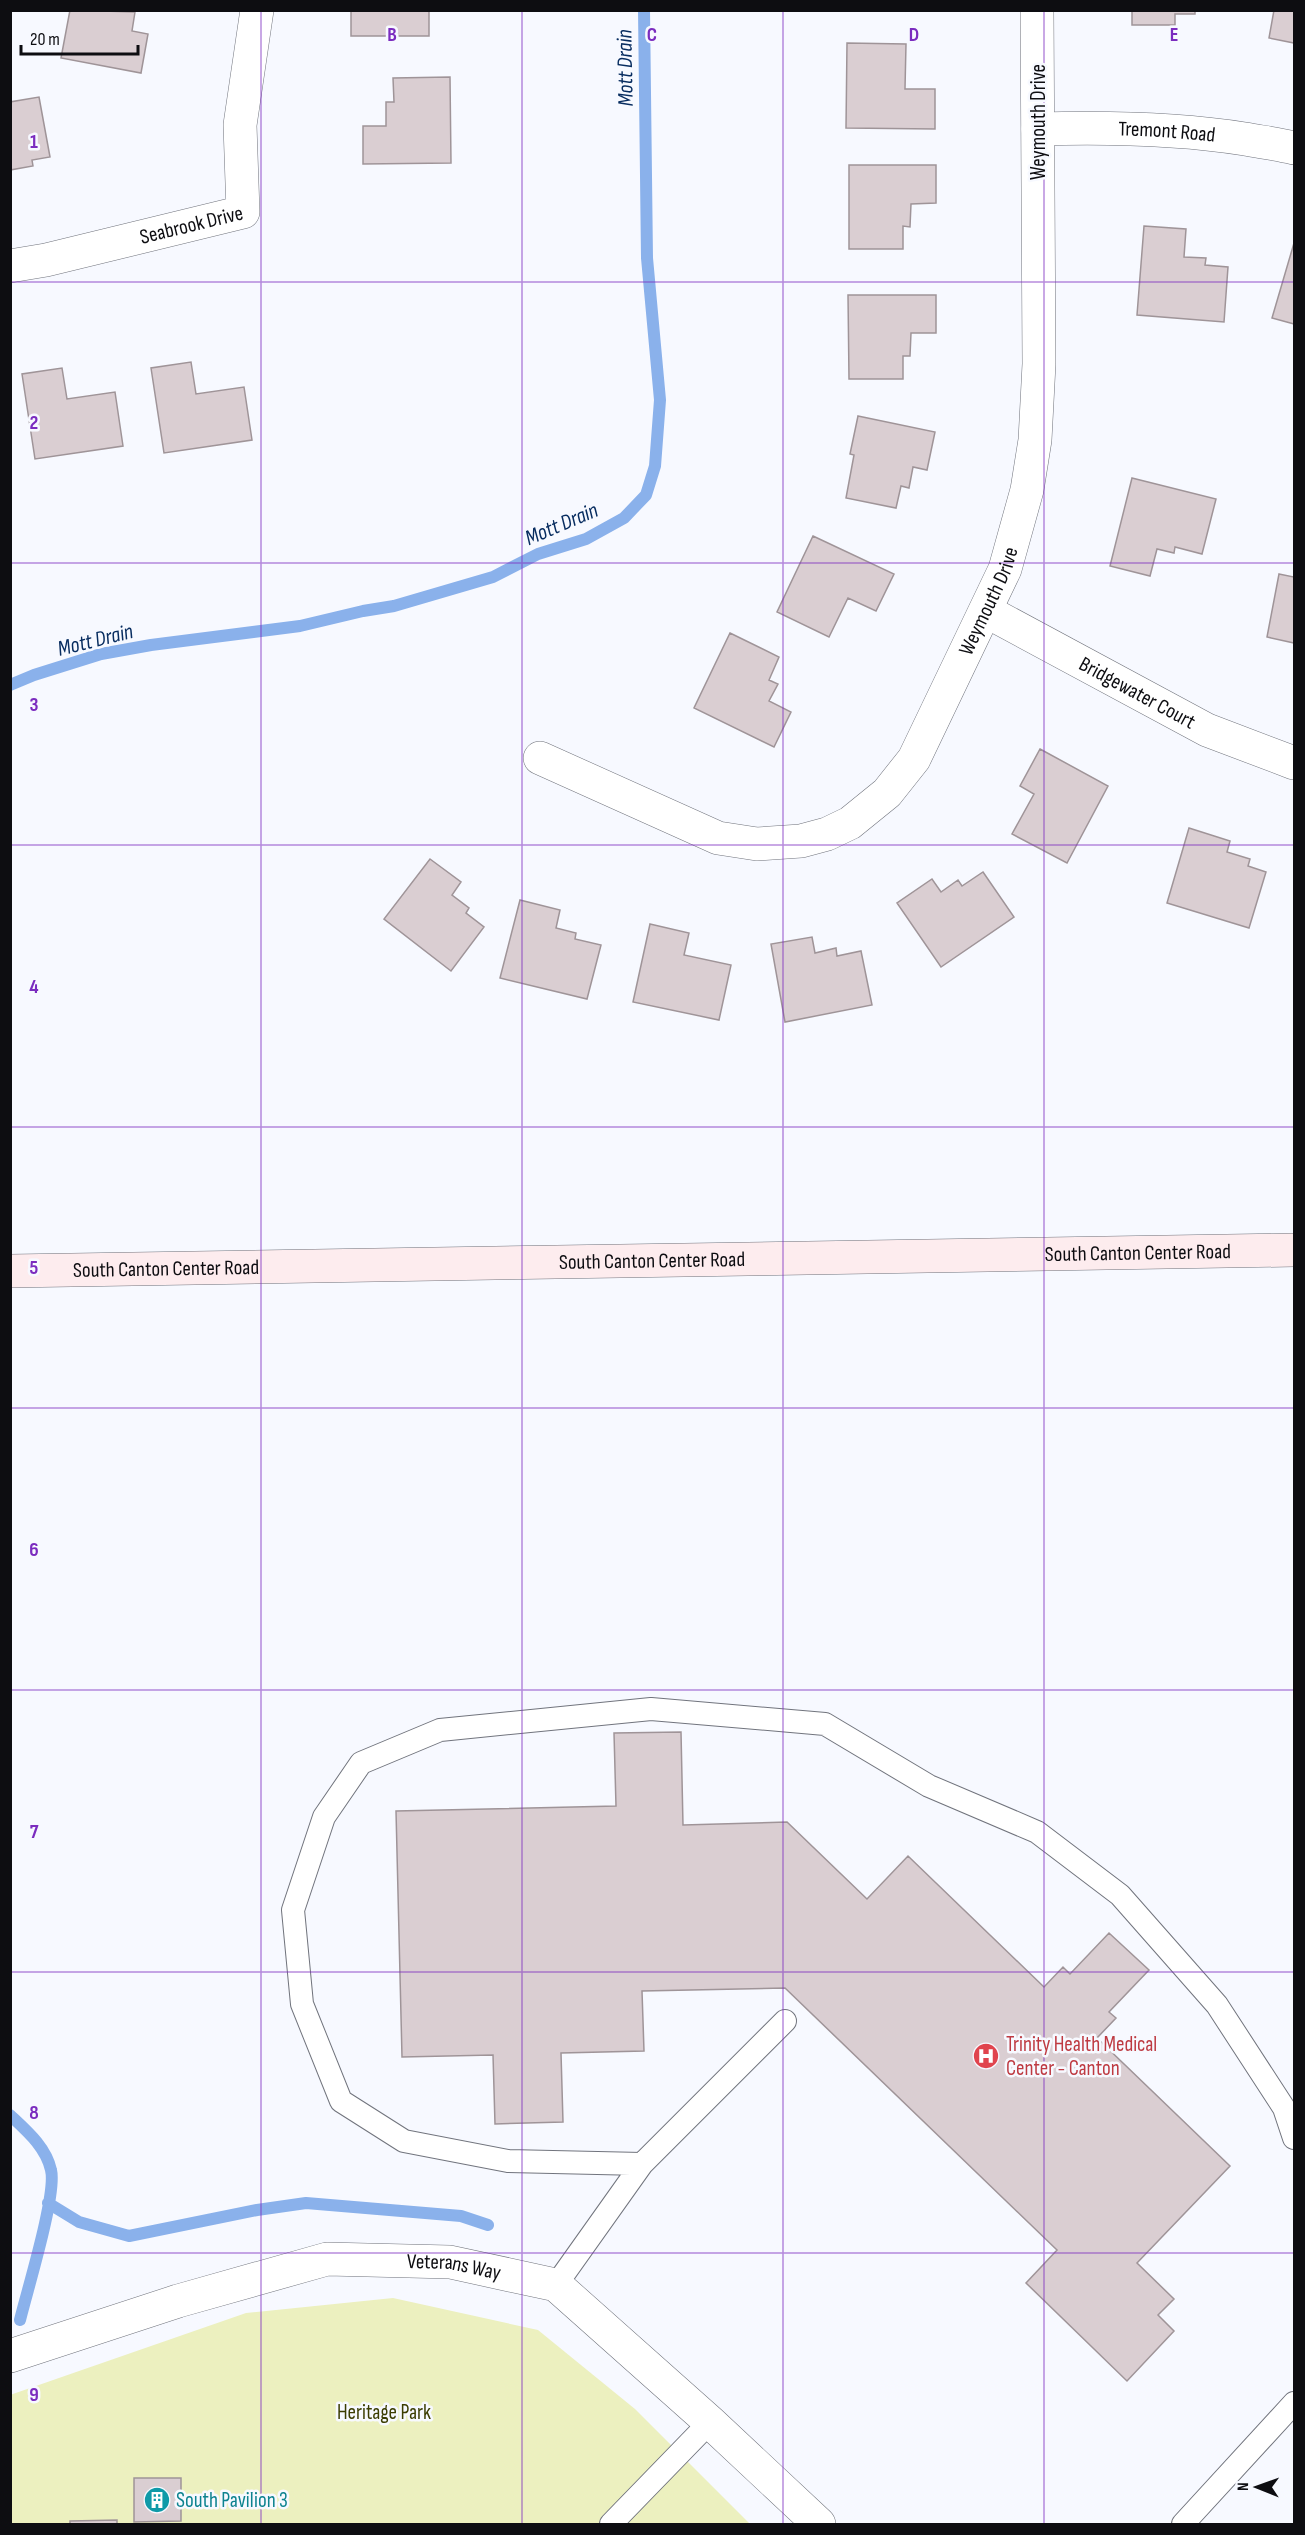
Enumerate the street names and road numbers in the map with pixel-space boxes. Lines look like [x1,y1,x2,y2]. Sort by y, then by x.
street label: Weymouth Drive [1026,64,1051,180]
street label: Tremont Road [1118,116,1217,148]
street label: Seabrook Drive [137,200,246,250]
street label: Weymouth Drive [954,544,1023,659]
street label: Bridgewater Court [1075,651,1200,734]
street label: South Canton Center Road [1045,1239,1231,1267]
street label: South Canton Center Road [559,1247,745,1275]
street label: South Canton Center Road [73,1255,259,1283]
street label: Veterans Way [407,2249,503,2286]

